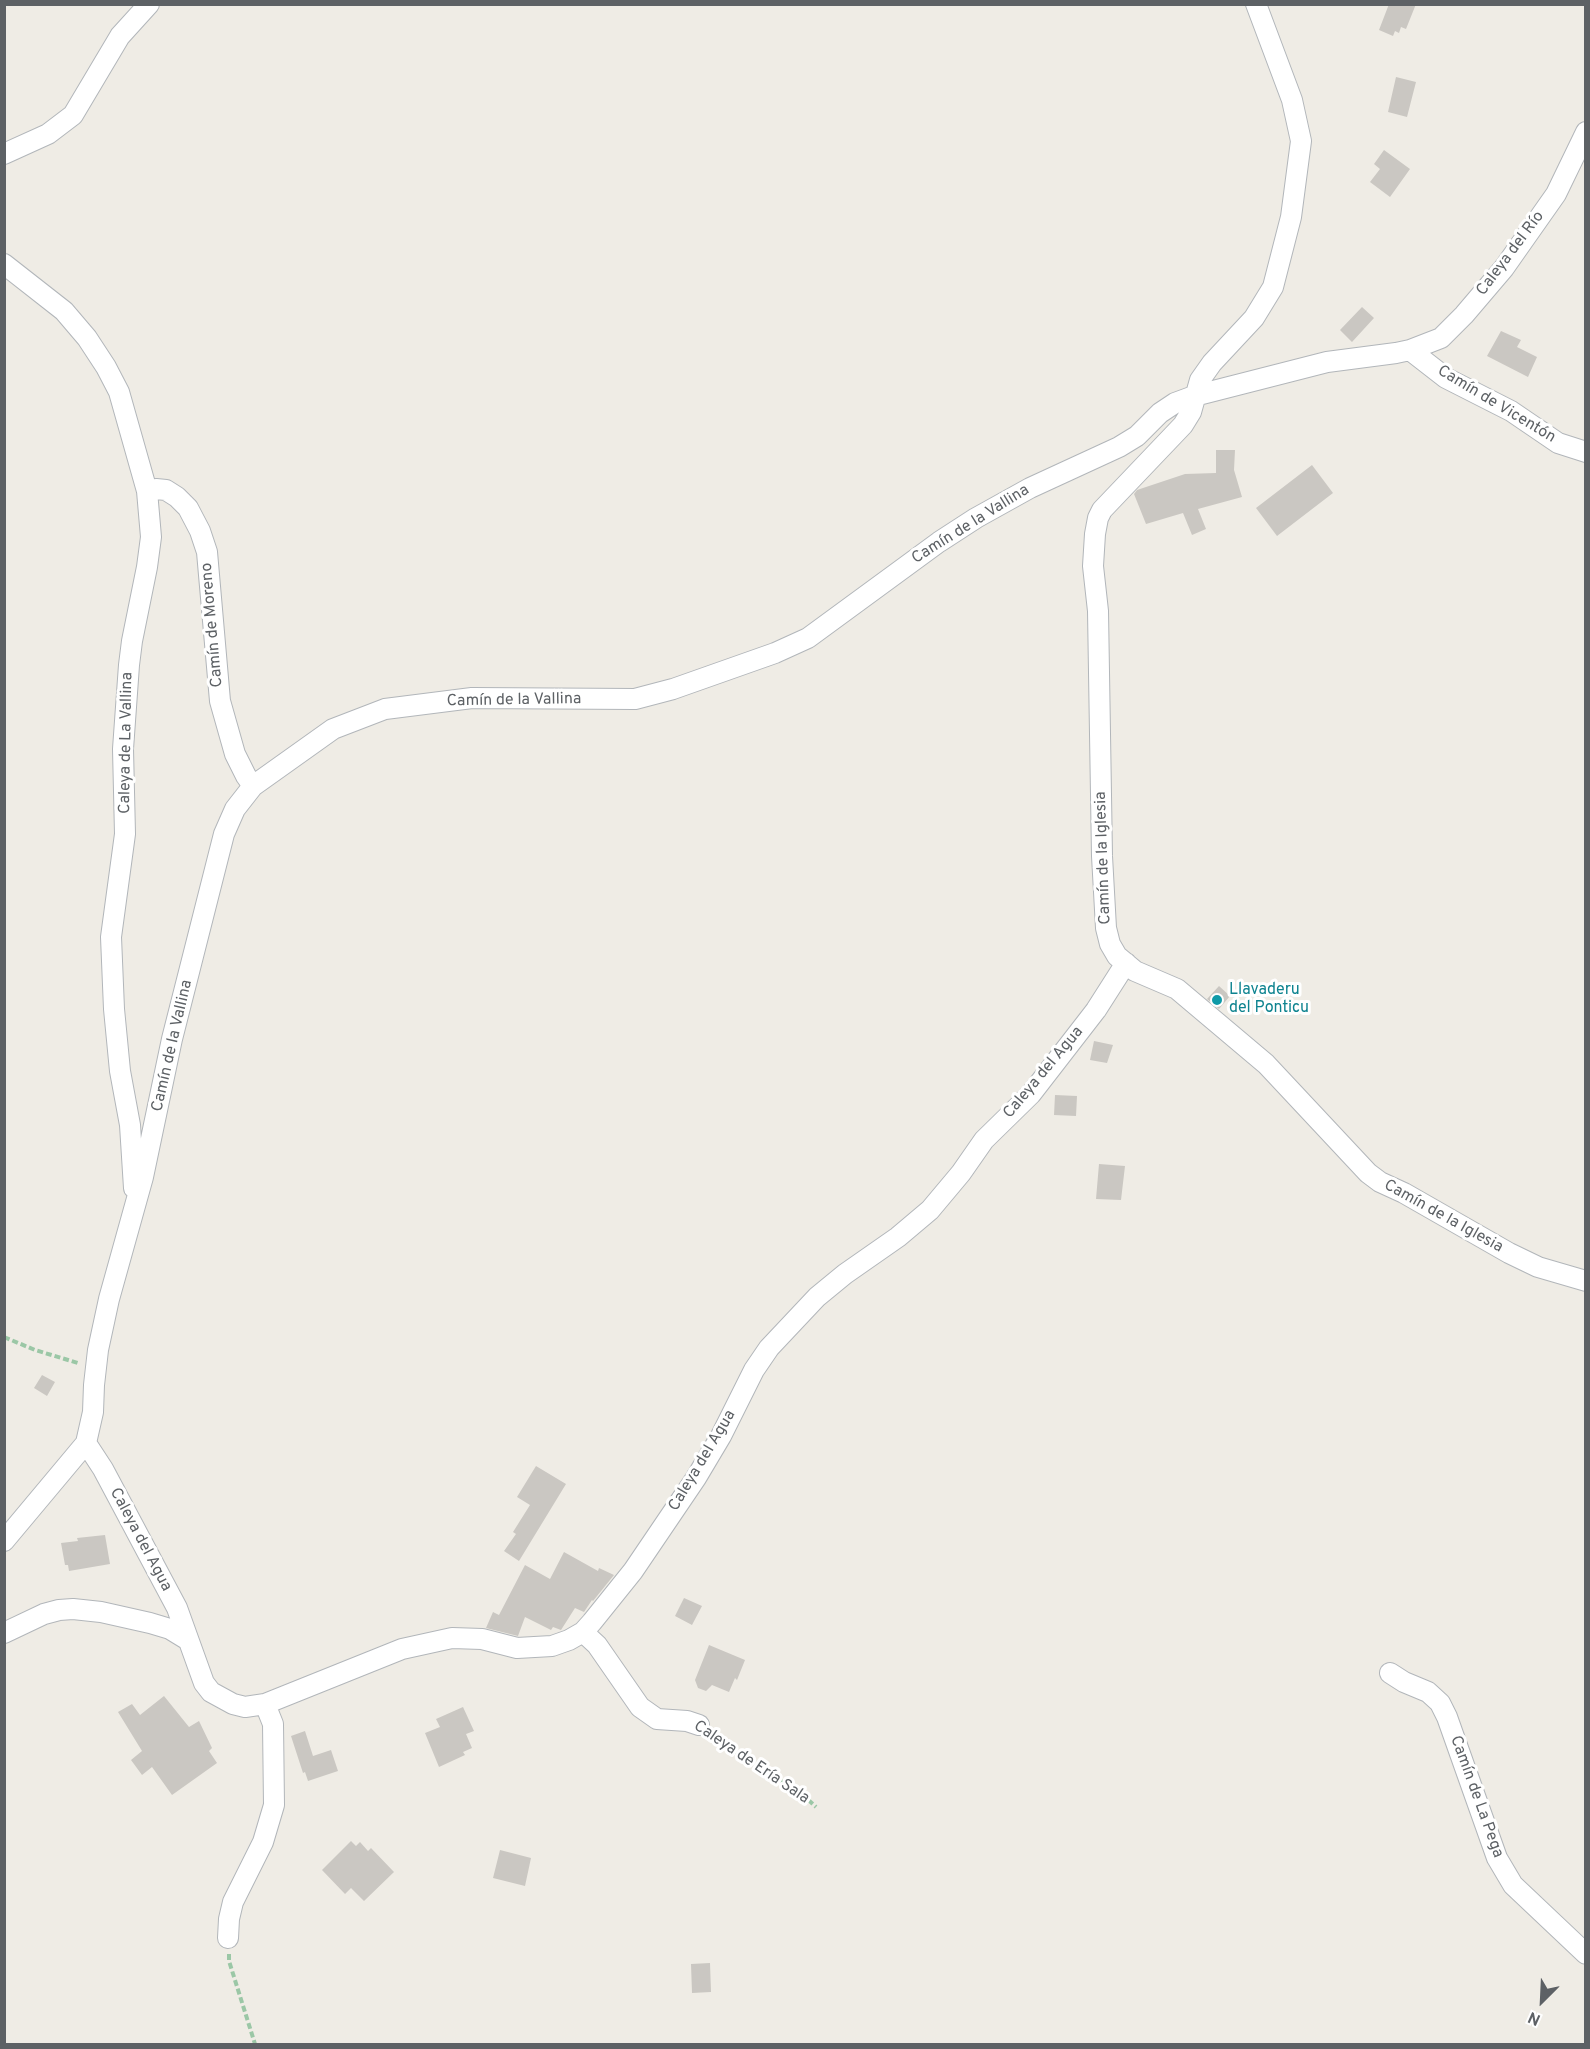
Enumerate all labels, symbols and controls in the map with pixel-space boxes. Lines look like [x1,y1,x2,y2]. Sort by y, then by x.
street label: Caleya del Río [1473,208,1549,300]
street label: Camín de Vicentón [1433,362,1559,448]
street label: Camín de la Vallina [909,481,1033,569]
street label: Camín de Moreno [198,562,228,688]
street label: Caleya de La Vallina [116,672,138,814]
street label: Camín de la Vallina [446,690,582,712]
street label: Camín de la Iglesia [1092,791,1116,925]
street label: Camín de la Vallina [148,978,198,1114]
place label: Llavaderu del Ponticu [1229,981,1309,1019]
marker: Llavaderu del Ponticu [1210,993,1224,1007]
street label: Caleya del Agua [1000,1023,1088,1123]
street label: Camín de la Iglesia [1380,1176,1506,1258]
street label: Caleya del Agua [665,1407,741,1515]
street label: Caleya del Agua [105,1485,175,1595]
street label: Caleya de Ería Sala [689,1717,813,1809]
street label: Camín de La Pega [1445,1733,1507,1861]
north arrow [1512,1971,1572,2031]
text: N [1525,2006,1544,2029]

